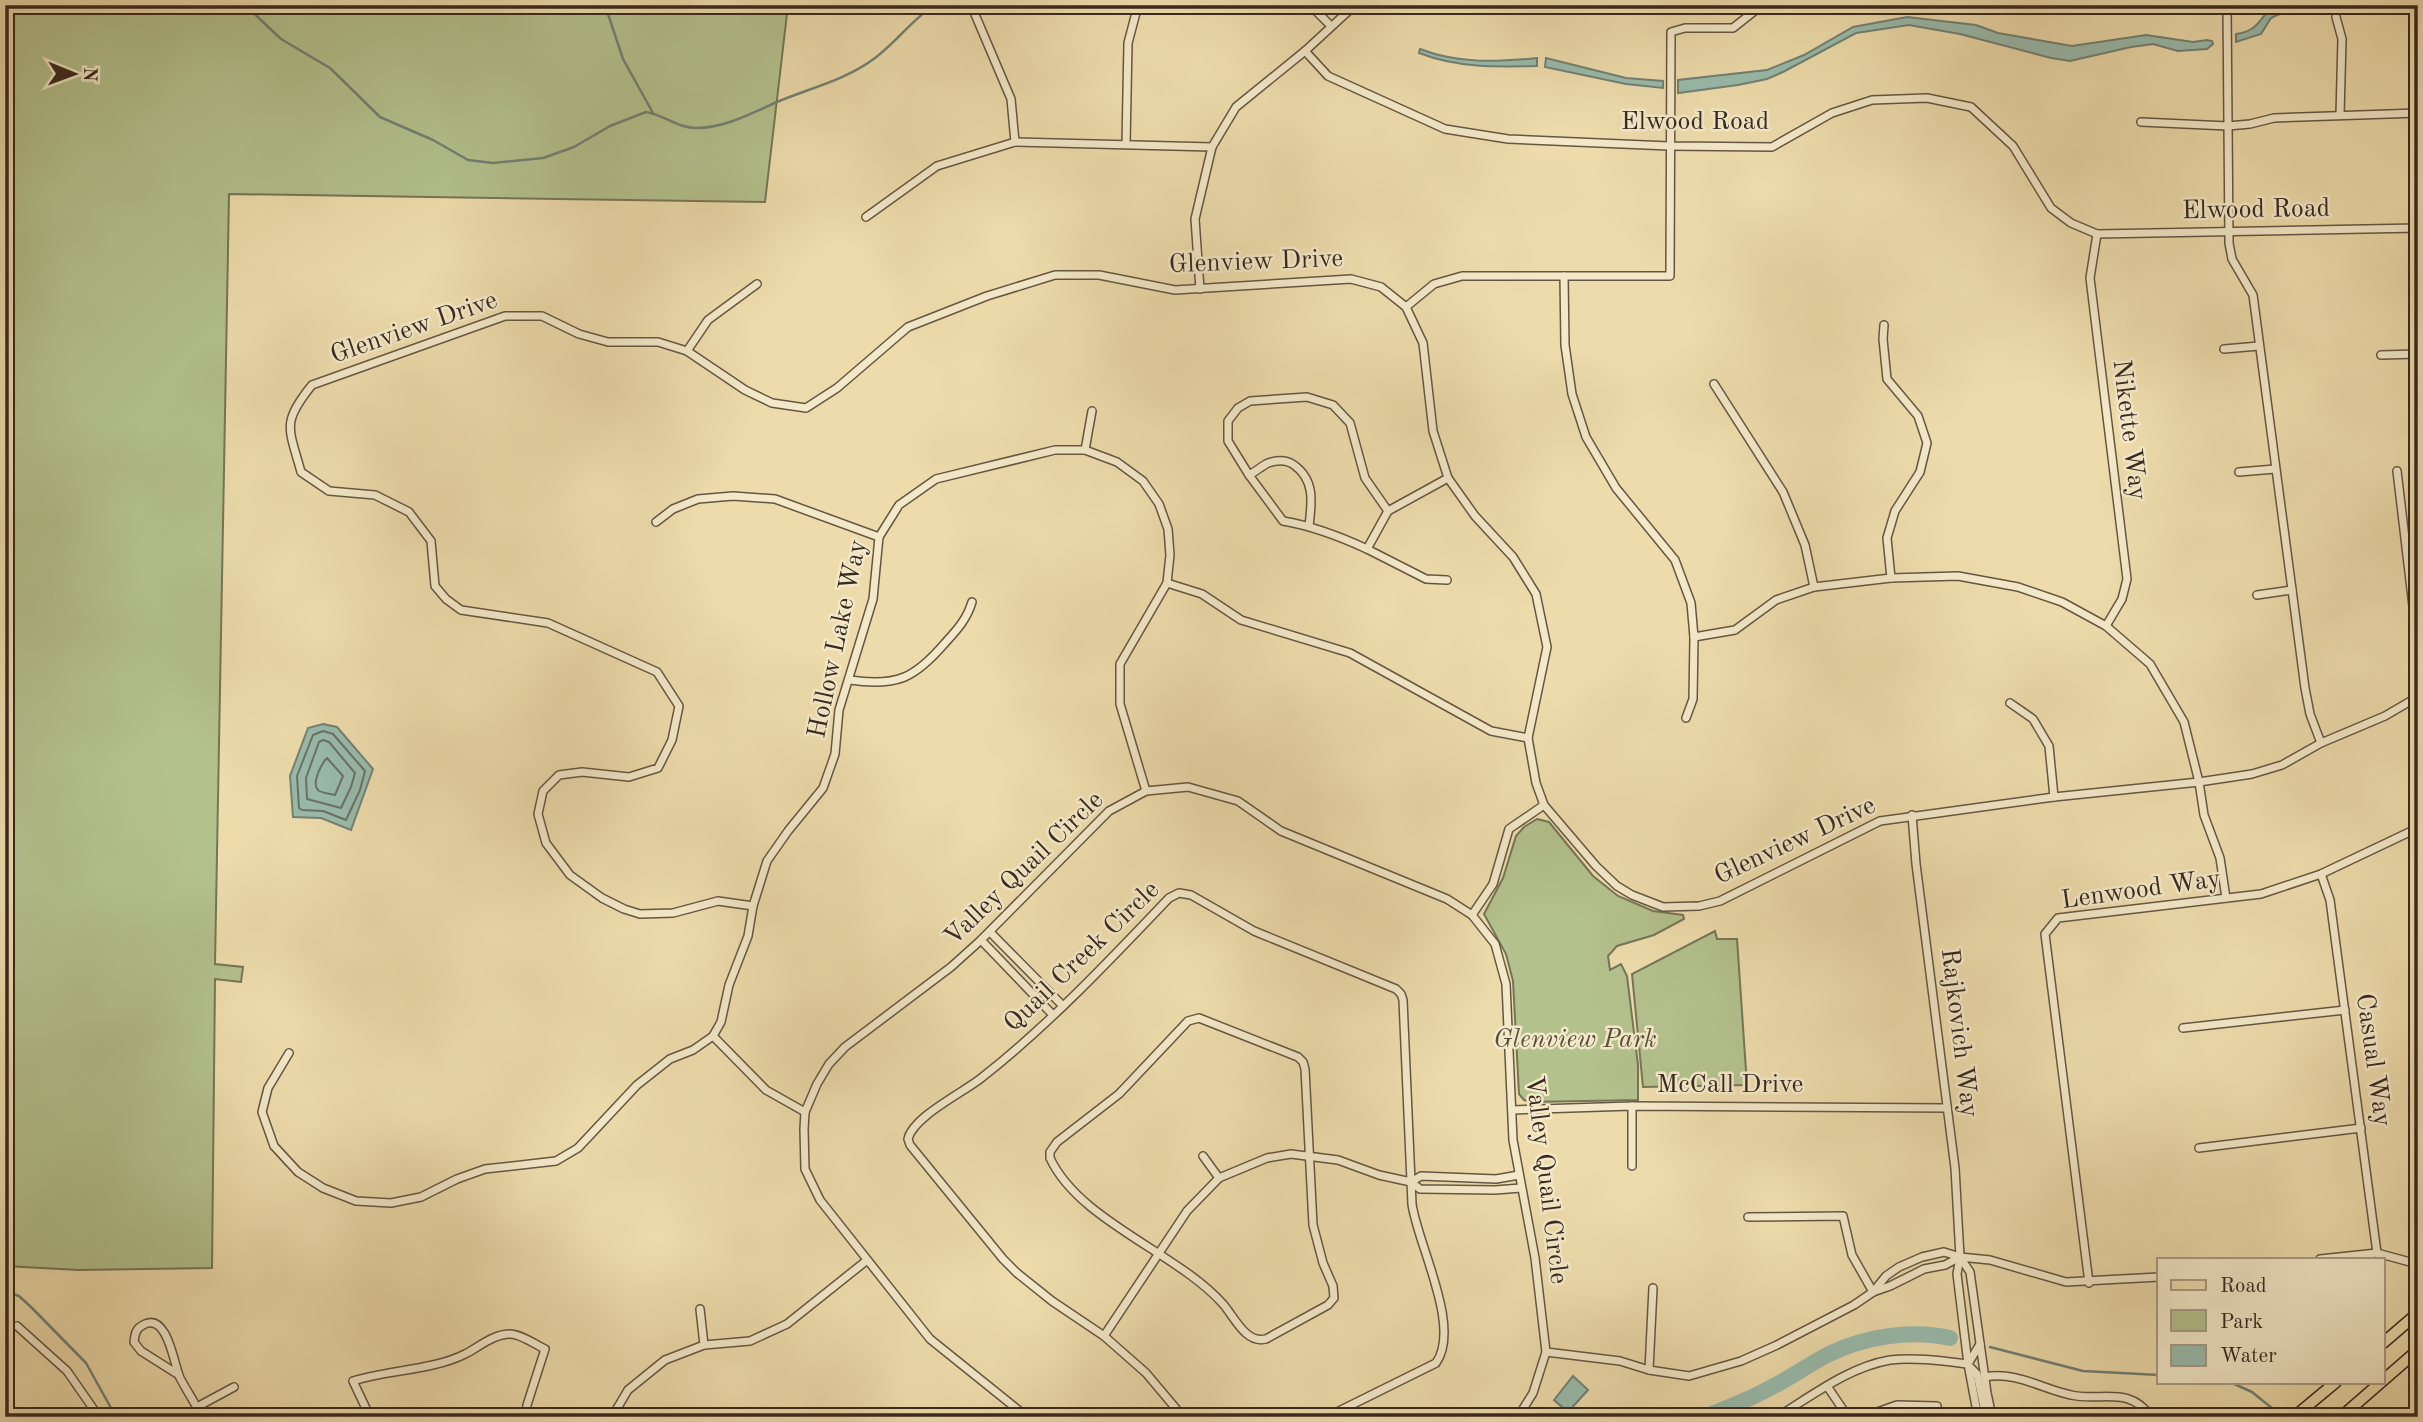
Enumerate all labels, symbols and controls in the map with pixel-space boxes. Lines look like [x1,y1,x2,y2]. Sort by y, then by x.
north arrow [38,38,108,108]
text: N [79,67,98,82]
street label: Elwood Road [1621,109,1769,135]
street label: Elwood Road [2182,196,2330,224]
street label: Glenview Drive [1168,246,1344,278]
street label: Glenview Drive [327,287,501,369]
street label: Nikette Way [2107,358,2151,502]
street label: Hollow Lake Way [804,537,872,741]
street label: Valley Quail Circle [940,787,1108,951]
street label: Glenview Drive [1710,792,1880,890]
street label: Lenwood Way [2060,866,2223,914]
street label: Quail Creek Circle [999,877,1165,1037]
street label: Rajkovich Way [1936,947,1982,1119]
street label: Casual Way [2351,992,2395,1129]
park label: Glenview Park [1493,1027,1657,1053]
street label: McCall Drive [1656,1072,1804,1098]
street label: Valley Quail Circle [1520,1074,1572,1286]
legend [2157,1258,2384,1384]
text: Road [2220,1276,2267,1297]
text: Park [2220,1312,2263,1333]
text: Water [2220,1346,2277,1367]

